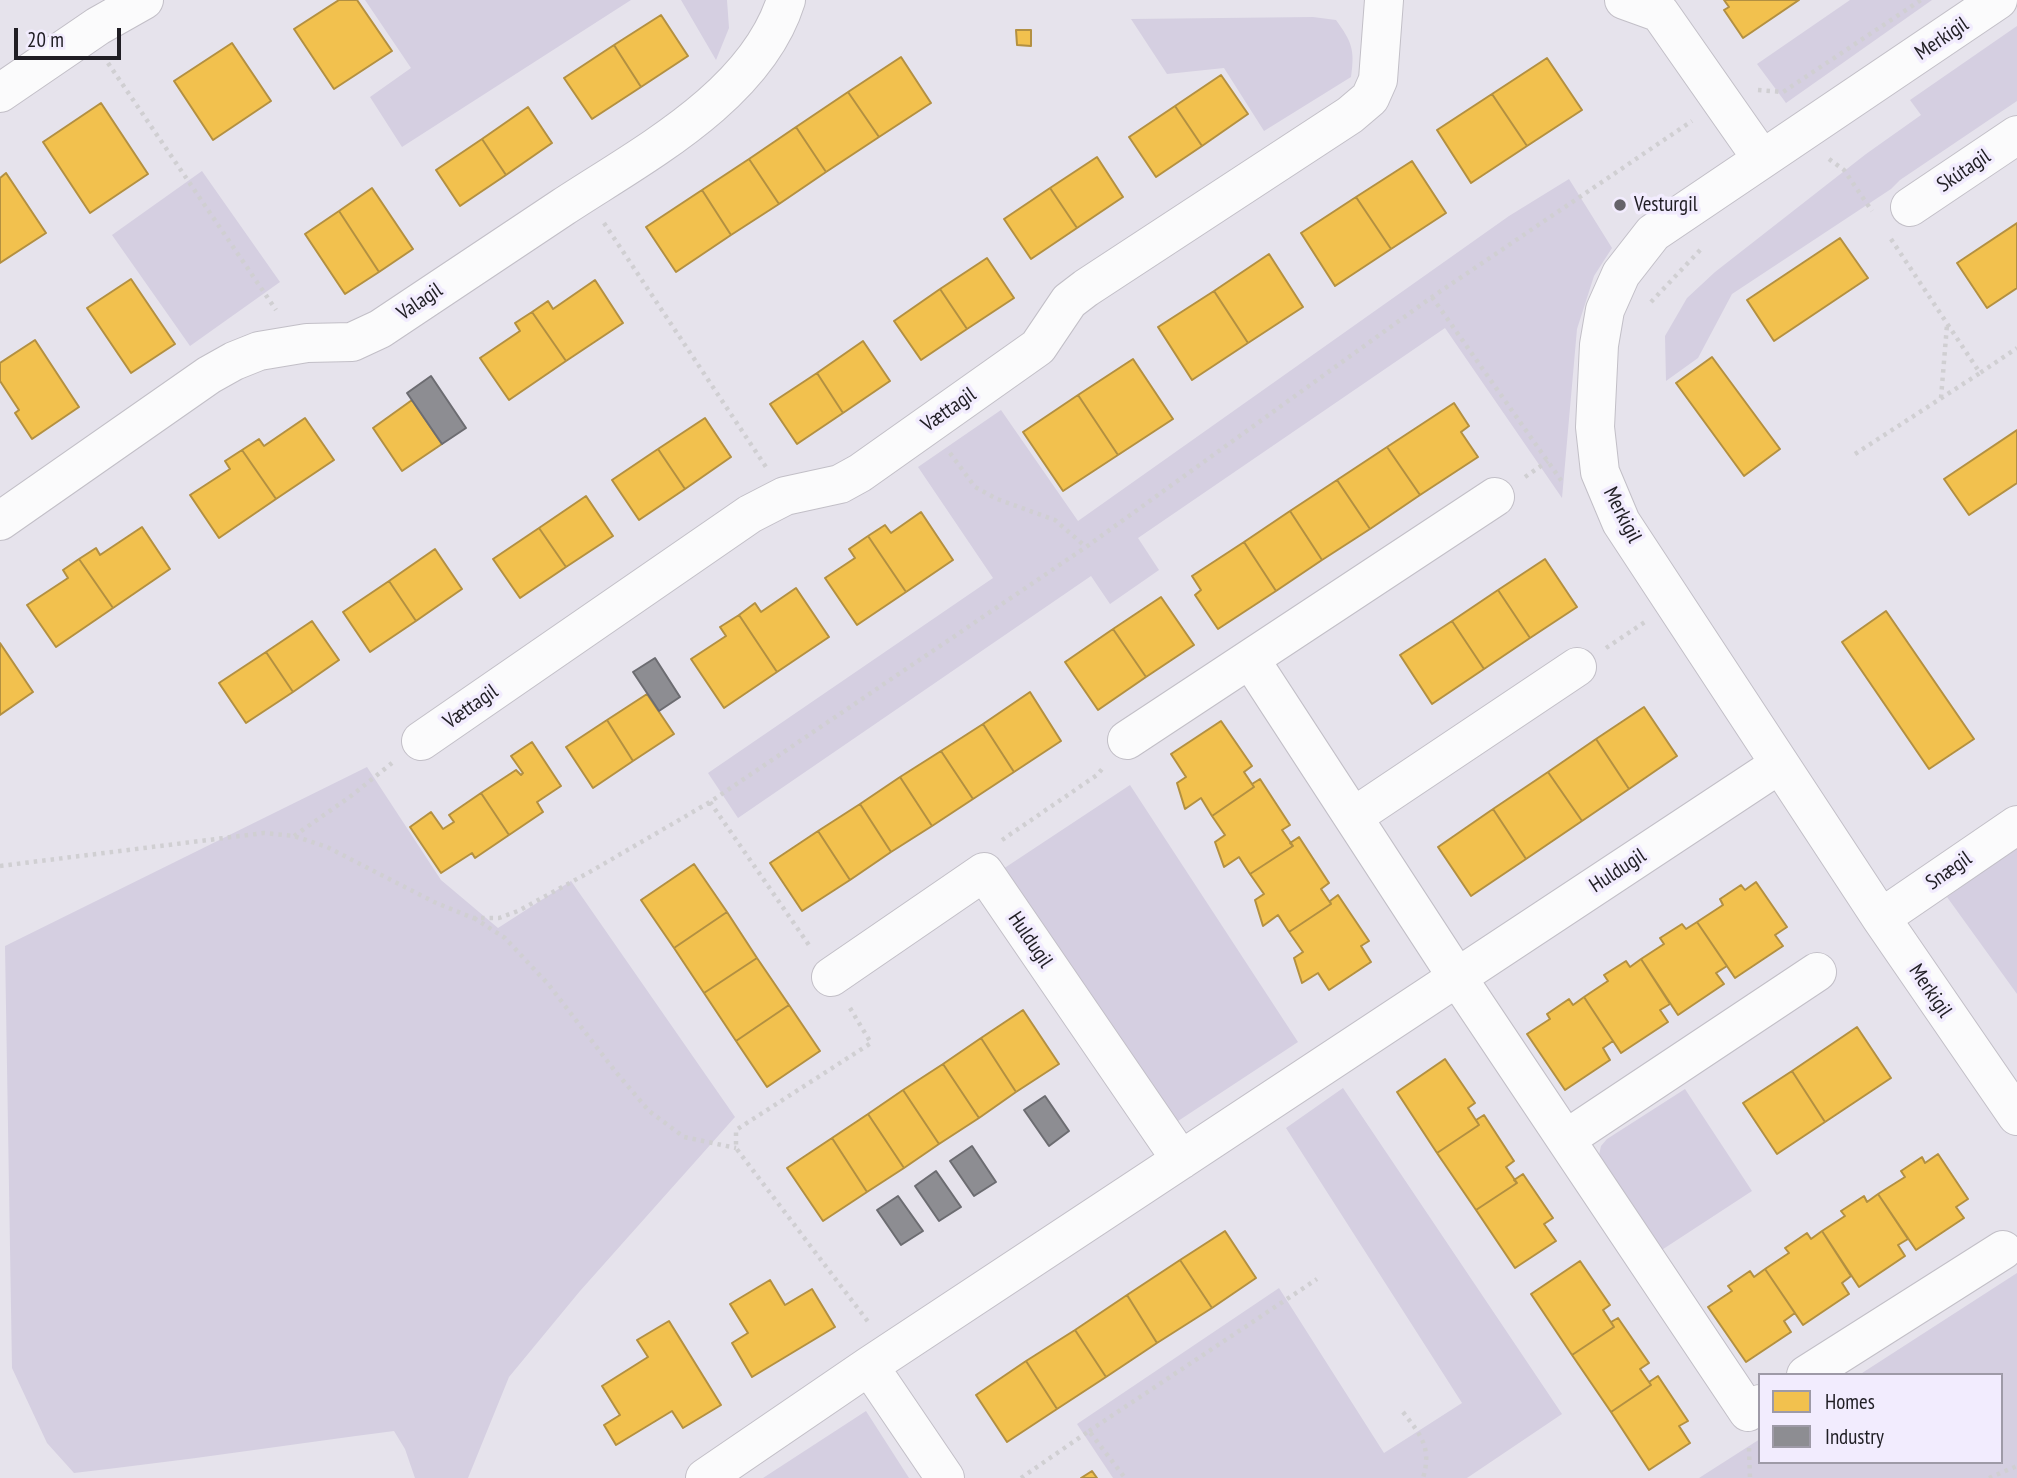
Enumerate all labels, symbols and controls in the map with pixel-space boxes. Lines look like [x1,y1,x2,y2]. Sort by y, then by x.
street label: Merkigil [1910,12,1974,66]
scale bar [18,14,124,58]
text: 20 m [27,26,64,53]
street label: Skútagil [1933,144,1995,198]
place label: Vesturgil [1634,192,1698,218]
marker: Vesturgil [1612,197,1628,213]
street label: Valagil [393,278,447,326]
street label: Vættagil [917,382,981,438]
street label: Merkigil [1597,483,1647,547]
street label: Vættagil [439,679,503,735]
street label: Huldugil [1585,844,1651,898]
street label: Snægil [1921,846,1977,896]
street label: Huldugil [1002,907,1058,973]
street label: Merkigil [1903,959,1957,1023]
legend [1758,1373,2003,1464]
text: Homes [1825,1388,1875,1415]
text: Industry [1825,1423,1884,1450]

